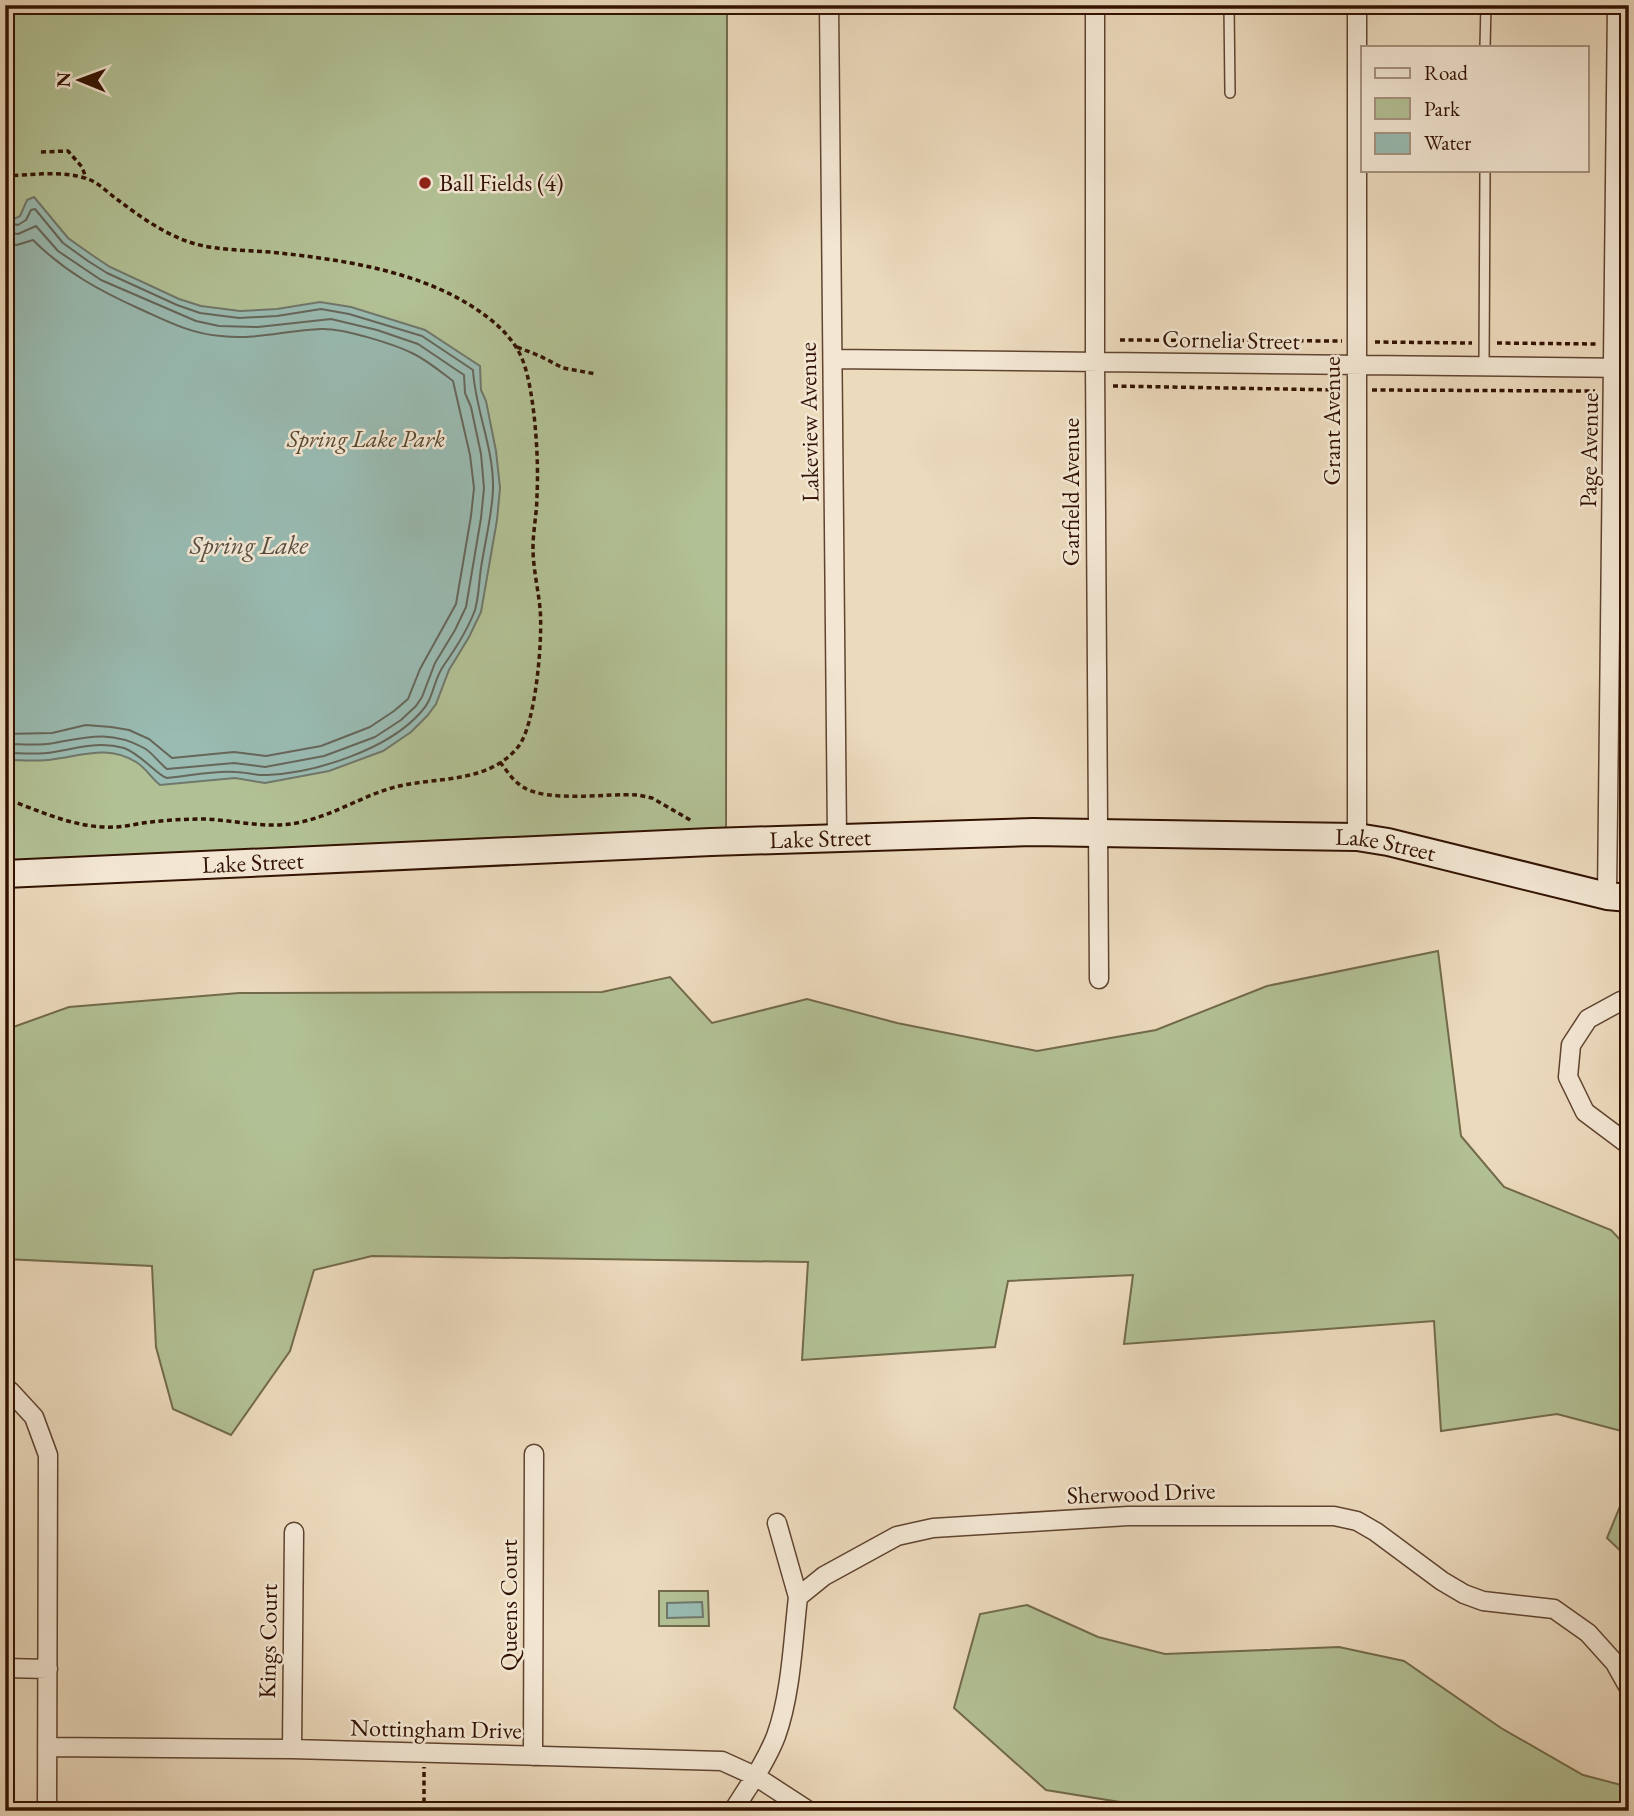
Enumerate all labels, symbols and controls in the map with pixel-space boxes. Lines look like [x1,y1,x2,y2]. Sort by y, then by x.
north arrow [46,46,116,116]
legend [1361,46,1588,172]
text: Road [1424,59,1468,86]
text: N [51,71,76,88]
text: Park [1424,95,1461,122]
text: Water [1424,129,1471,156]
place label: Ball Fields (4) [439,167,564,198]
marker: Ball Fields (4) [417,175,433,191]
street label: Cornelia Street [1162,323,1301,356]
street label: Lakeview Avenue [792,342,825,502]
street label: Grant Avenue [1316,357,1347,485]
street label: Page Avenue [1572,392,1605,508]
street label: Garfield Avenue [1055,418,1086,566]
park label: Spring Lake Park [286,423,445,454]
water label: Spring Lake [189,528,309,562]
street label: Lake Street [769,821,872,855]
street label: Lake Street [1335,821,1439,868]
street label: Lake Street [201,844,305,880]
street label: Sherwood Drive [1066,1474,1216,1511]
street label: Queens Court [493,1539,524,1671]
street label: Kings Court [251,1583,284,1699]
street label: Nottingham Drive [350,1712,522,1745]

